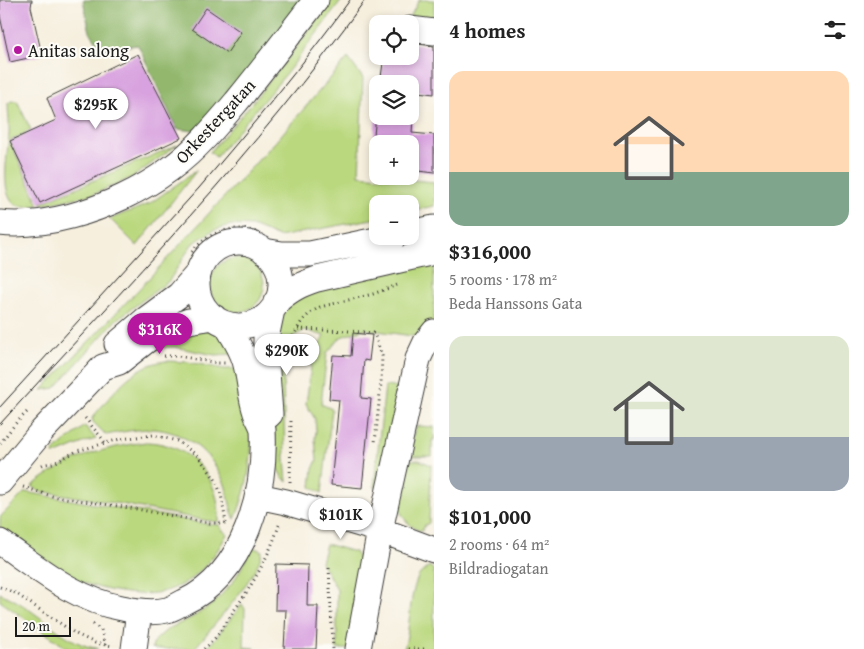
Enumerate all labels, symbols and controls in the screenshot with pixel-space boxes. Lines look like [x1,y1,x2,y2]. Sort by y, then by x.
map controls [369,15,419,245]
button: locate [369,15,419,65]
text: 4 homes [449,15,525,46]
icon: filters [821,16,849,44]
place label: Anitas salong [28,37,129,64]
marker: Anitas salong [12,44,24,56]
street label: Orkestergatan [169,73,261,169]
button: layers [369,75,419,125]
pin: $295K [61,88,131,130]
text: $295K [74,92,118,116]
icon: home [604,103,694,193]
button: + [369,135,419,185]
button: − [369,195,419,245]
text: $316,000 [449,236,531,267]
text: 5 rooms · 178 m² [449,267,557,291]
text: Beda Hanssons Gata [449,291,582,315]
pin: $316K [125,312,195,355]
text: $316K [138,317,182,341]
pin: $290K [252,334,322,376]
text: $290K [265,338,309,362]
icon: home [604,368,694,458]
pin: $101K [306,498,376,540]
text: $101,000 [449,501,531,532]
text: $101K [319,502,363,526]
text: 2 rooms · 64 m² [449,532,549,556]
text: Bildradiogatan [449,556,549,580]
scale bar [15,614,71,637]
text: 20 m [22,616,50,636]

